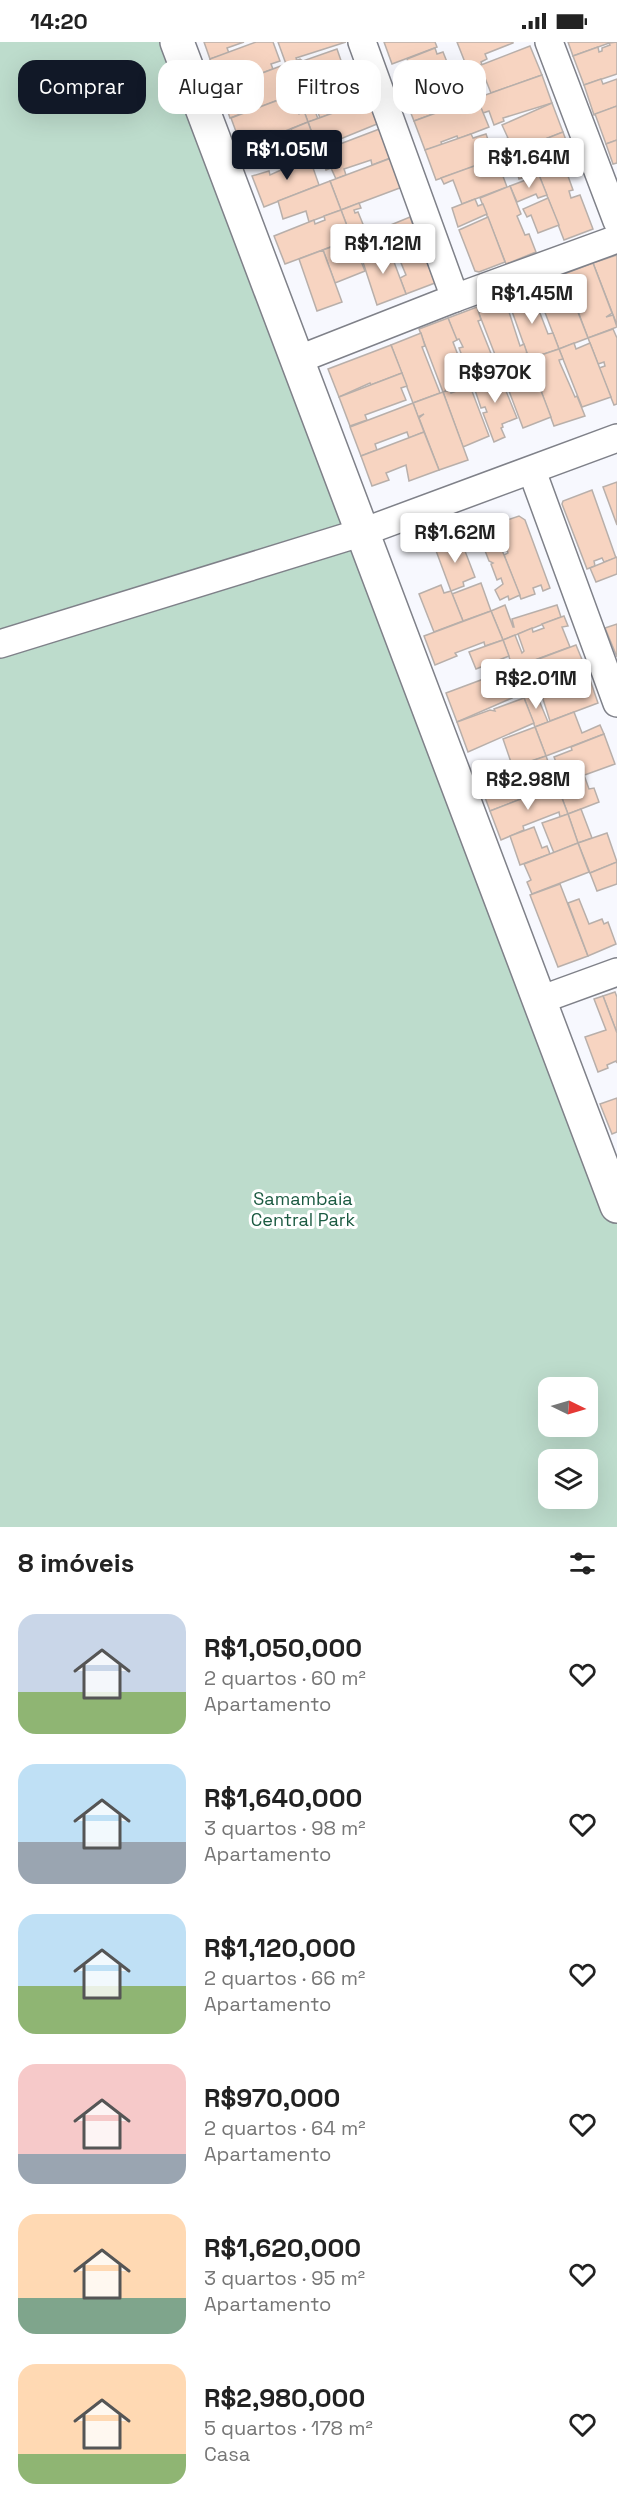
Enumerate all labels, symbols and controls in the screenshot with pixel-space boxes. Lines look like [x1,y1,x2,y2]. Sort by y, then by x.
text: 14:20 [30,7,88,35]
chip: Comprar [18,60,146,114]
chip: Alugar [158,60,264,114]
chip: Filtros [276,60,381,114]
chip: Novo [393,60,486,114]
pin: R$1.05M [232,130,342,181]
text: R$1.05M [246,136,328,162]
pin: R$1.64M [474,138,584,189]
text: R$1.64M [488,144,570,170]
pin: R$1.12M [328,224,438,275]
text: R$1.12M [344,230,422,256]
pin: R$1.45M [477,274,587,325]
text: R$1.45M [491,280,573,306]
pin: R$970K [446,353,544,404]
text: R$970K [458,359,532,385]
pin: R$1.62M [400,513,510,564]
text: R$1.62M [414,519,496,545]
pin: R$2.01M [481,659,591,710]
text: R$2.01M [495,665,577,691]
pin: R$2.98M [473,760,583,811]
text: R$2.98M [486,766,570,792]
park label: Samambaia Central Park [251,1187,356,1231]
north arrow [538,1377,598,1437]
map controls [538,1377,598,1509]
button: layers [538,1449,598,1509]
text: 8 imóveis [18,1546,134,1580]
icon: filters [566,1547,599,1580]
text: R$1,050,000 [204,1631,362,1665]
icon: home [66,1638,138,1710]
icon: heart [566,1658,599,1691]
text: 2 quartos · 60 m² [204,1665,366,1691]
text: Apartamento [204,1691,331,1717]
text: R$1,640,000 [204,1781,362,1815]
icon: home [66,1788,138,1860]
icon: heart [566,1808,599,1841]
text: 3 quartos · 98 m² [204,1815,366,1841]
text: Apartamento [204,1841,331,1867]
text: R$1,120,000 [204,1931,356,1965]
icon: home [66,1938,138,2010]
icon: heart [566,1958,599,1991]
text: 2 quartos · 66 m² [204,1965,365,1991]
text: Apartamento [204,1991,331,2017]
text: R$970,000 [204,2081,340,2115]
icon: home [66,2088,138,2160]
icon: heart [566,2108,599,2141]
text: 2 quartos · 64 m² [204,2115,366,2141]
text: Apartamento [204,2141,331,2167]
text: R$1,620,000 [204,2231,361,2265]
icon: home [66,2238,138,2310]
icon: heart [566,2258,599,2291]
text: 3 quartos · 95 m² [204,2265,365,2291]
text: Apartamento [204,2291,331,2317]
text: R$2,980,000 [204,2381,365,2415]
icon: home [66,2388,138,2460]
icon: heart [566,2408,599,2441]
text: 5 quartos · 178 m² [204,2415,373,2441]
text: Casa [204,2441,250,2467]

